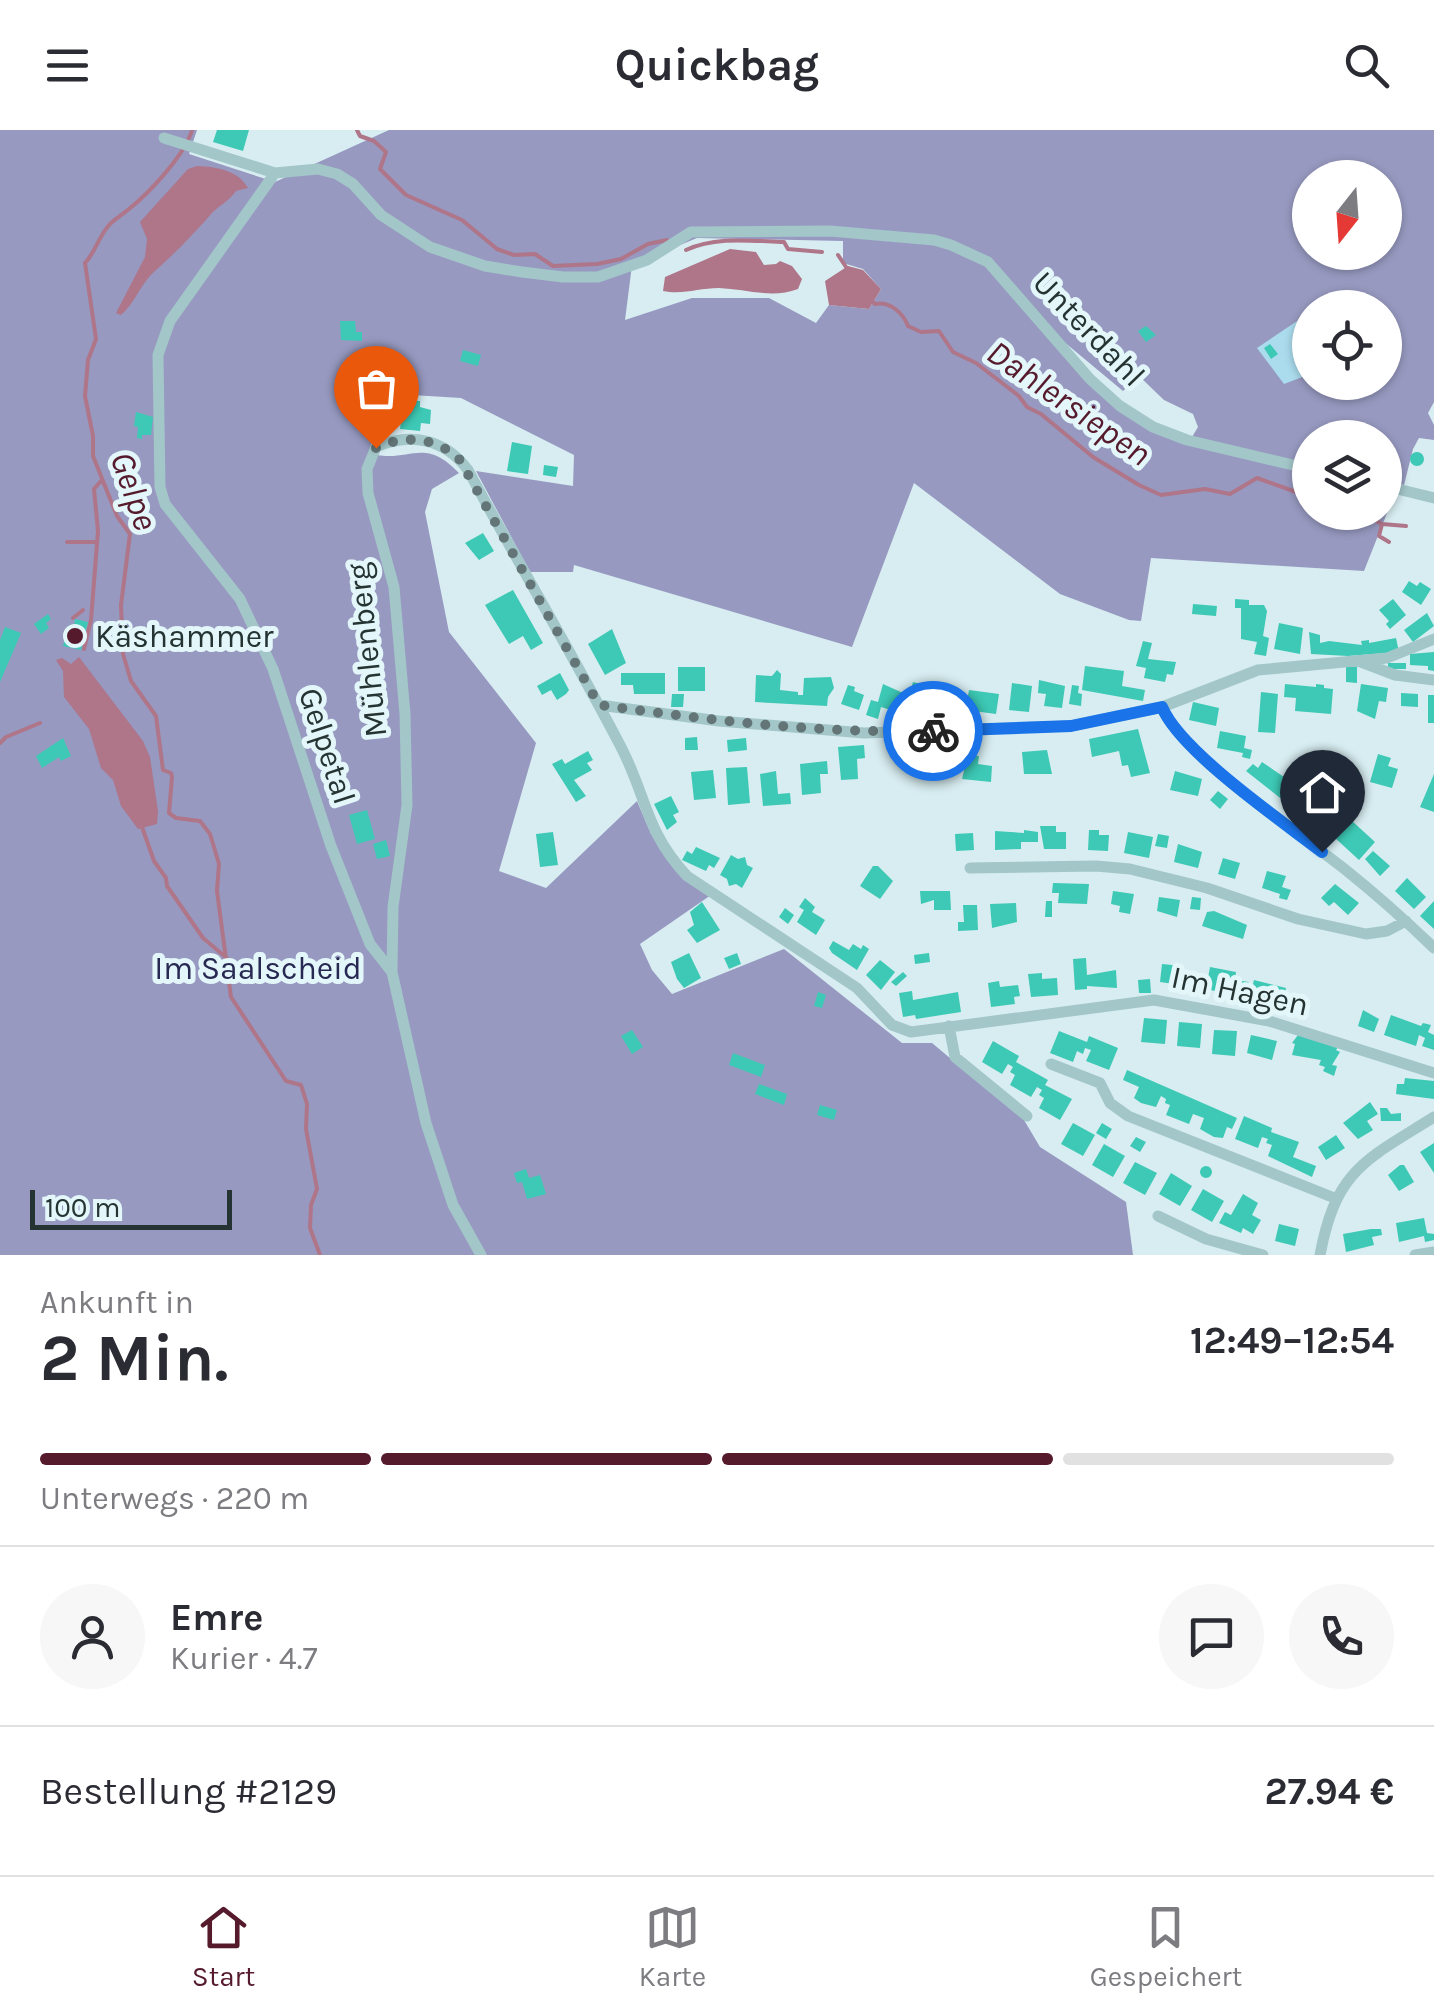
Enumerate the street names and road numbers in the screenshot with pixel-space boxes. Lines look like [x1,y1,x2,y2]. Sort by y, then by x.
street label: Unterdahl [1025,264,1153,394]
street label: Mühlenberg [339,561,395,739]
street label: Gelpetal [291,683,363,809]
street label: Im Hagen [1168,958,1312,1024]

